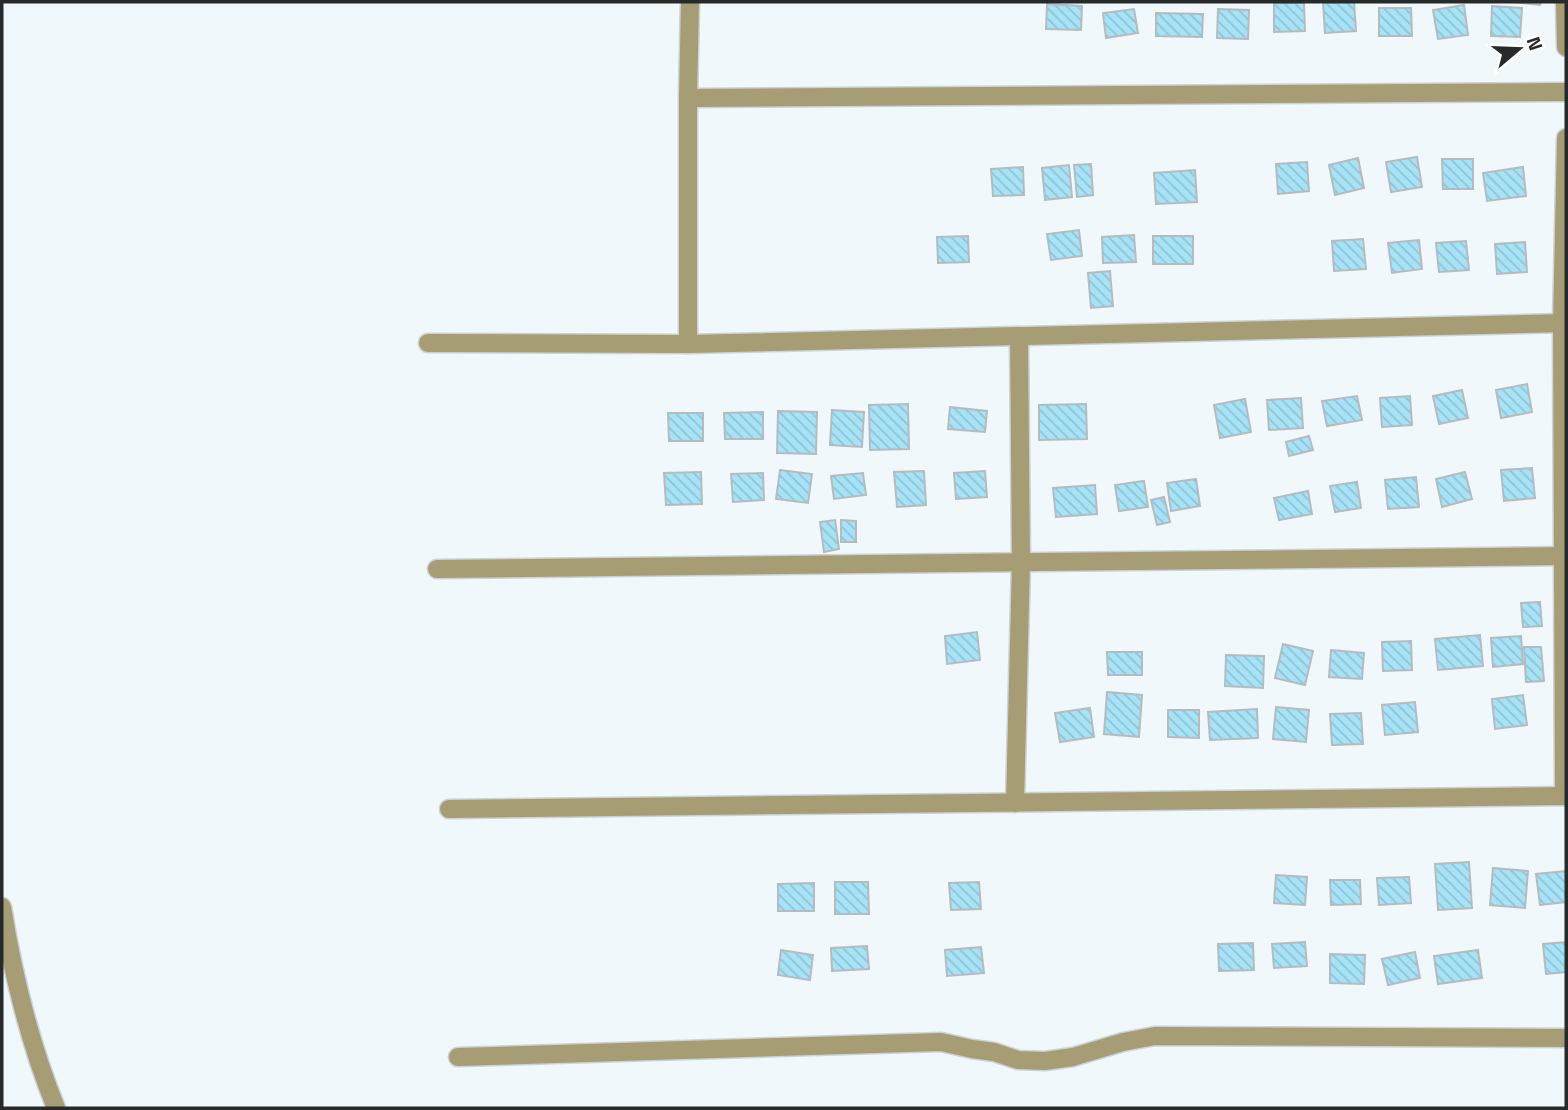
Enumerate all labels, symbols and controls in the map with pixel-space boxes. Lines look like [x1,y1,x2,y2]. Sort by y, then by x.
north arrow [1484,14,1554,84]
text: N [1520,32,1551,54]

